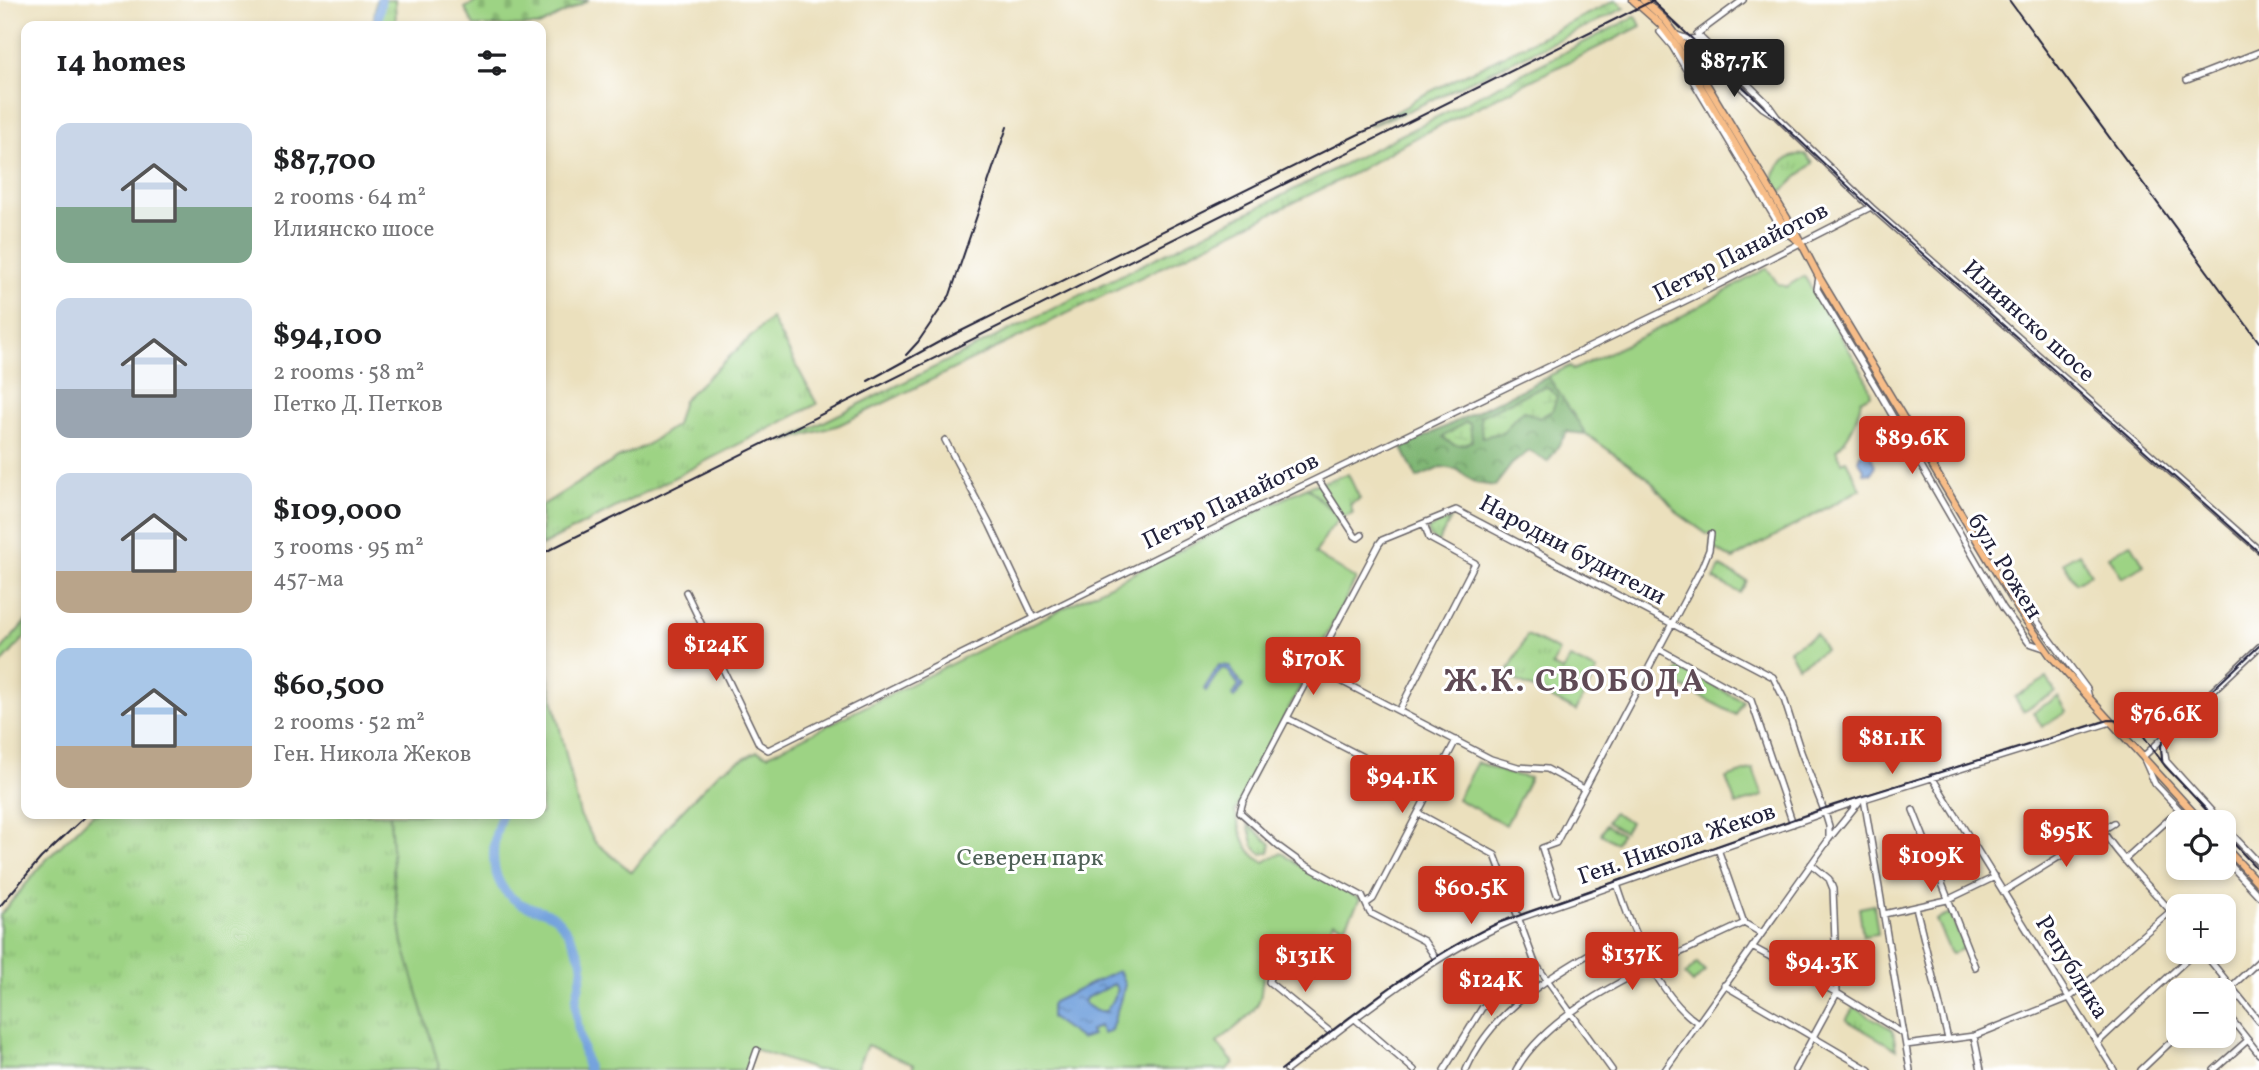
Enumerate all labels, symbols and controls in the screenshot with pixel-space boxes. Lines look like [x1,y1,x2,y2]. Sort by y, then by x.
pin: $87.7K [1677,40,1791,99]
text: 14 homes [56,42,186,84]
icon: filters [473,44,511,82]
text: $87.7K [1700,46,1768,78]
text: $87,700 [273,140,376,182]
icon: home [112,151,196,235]
text: 2 rooms · 64 m² [273,182,426,214]
street label: Петър Панайотов [1647,194,1835,312]
text: Илиянско шосе [273,214,434,246]
street label: Илиянско шосе [1954,253,2102,391]
text: $94,100 [273,315,382,357]
icon: home [112,326,196,410]
text: 2 rooms · 58 m² [273,357,424,389]
text: Петко Д. Петков [273,389,443,421]
pin: $89.6K [1855,416,1969,476]
text: $89.6K [1875,423,1949,455]
street label: Петър Панайотов [1137,444,1325,560]
street label: Народни будители [1472,487,1672,615]
text: $109,000 [273,490,402,532]
icon: home [112,501,196,585]
street label: бул. Рожен [1958,508,2050,626]
text: 3 rooms · 95 m² [273,532,424,564]
text: 457-ма [273,564,344,596]
pin: $124K [667,624,765,683]
text: $124K [684,630,748,662]
pin: $170K [1264,638,1362,697]
text: $170K [1281,644,1345,676]
district label: Ж.К. СВОБОДА [1444,661,1706,705]
text: $60,500 [273,665,384,707]
icon: home [112,676,196,760]
pin: $76.6K [2109,692,2223,752]
text: $76.6K [2130,699,2202,731]
text: 2 rooms · 52 m² [273,707,425,739]
pin: $81.1K [1835,716,1949,776]
text: $81.1K [1858,723,1926,755]
text: Ген. Никола Жеков [273,739,471,771]
pin: $94.1K [1345,756,1459,815]
text: $94.1K [1366,762,1438,794]
street label: Ген. Никола Жеков [1574,795,1780,895]
pin: $95K [2025,810,2107,869]
map controls [2166,810,2236,1048]
button: locate [2166,810,2236,880]
text: $95K [2039,816,2093,848]
pin: $109K [1882,834,1980,894]
text: $109K [1898,841,1964,873]
park label: Северен парк [957,842,1104,876]
pin: $60.5K [1414,866,1528,926]
text: $60.5K [1434,873,1508,905]
button: + [2166,894,2236,964]
street label: Република [2026,909,2116,1027]
pin: $137K [1583,932,1681,992]
pin: $131K [1256,934,1354,994]
text: $137K [1601,939,1663,971]
pin: $94.3K [1765,940,1879,1000]
text: $131K [1275,941,1335,973]
text: $94.3K [1785,947,1859,979]
pin: $124K [1442,958,1540,1018]
text: $124K [1459,965,1523,997]
button: − [2166,978,2236,1048]

